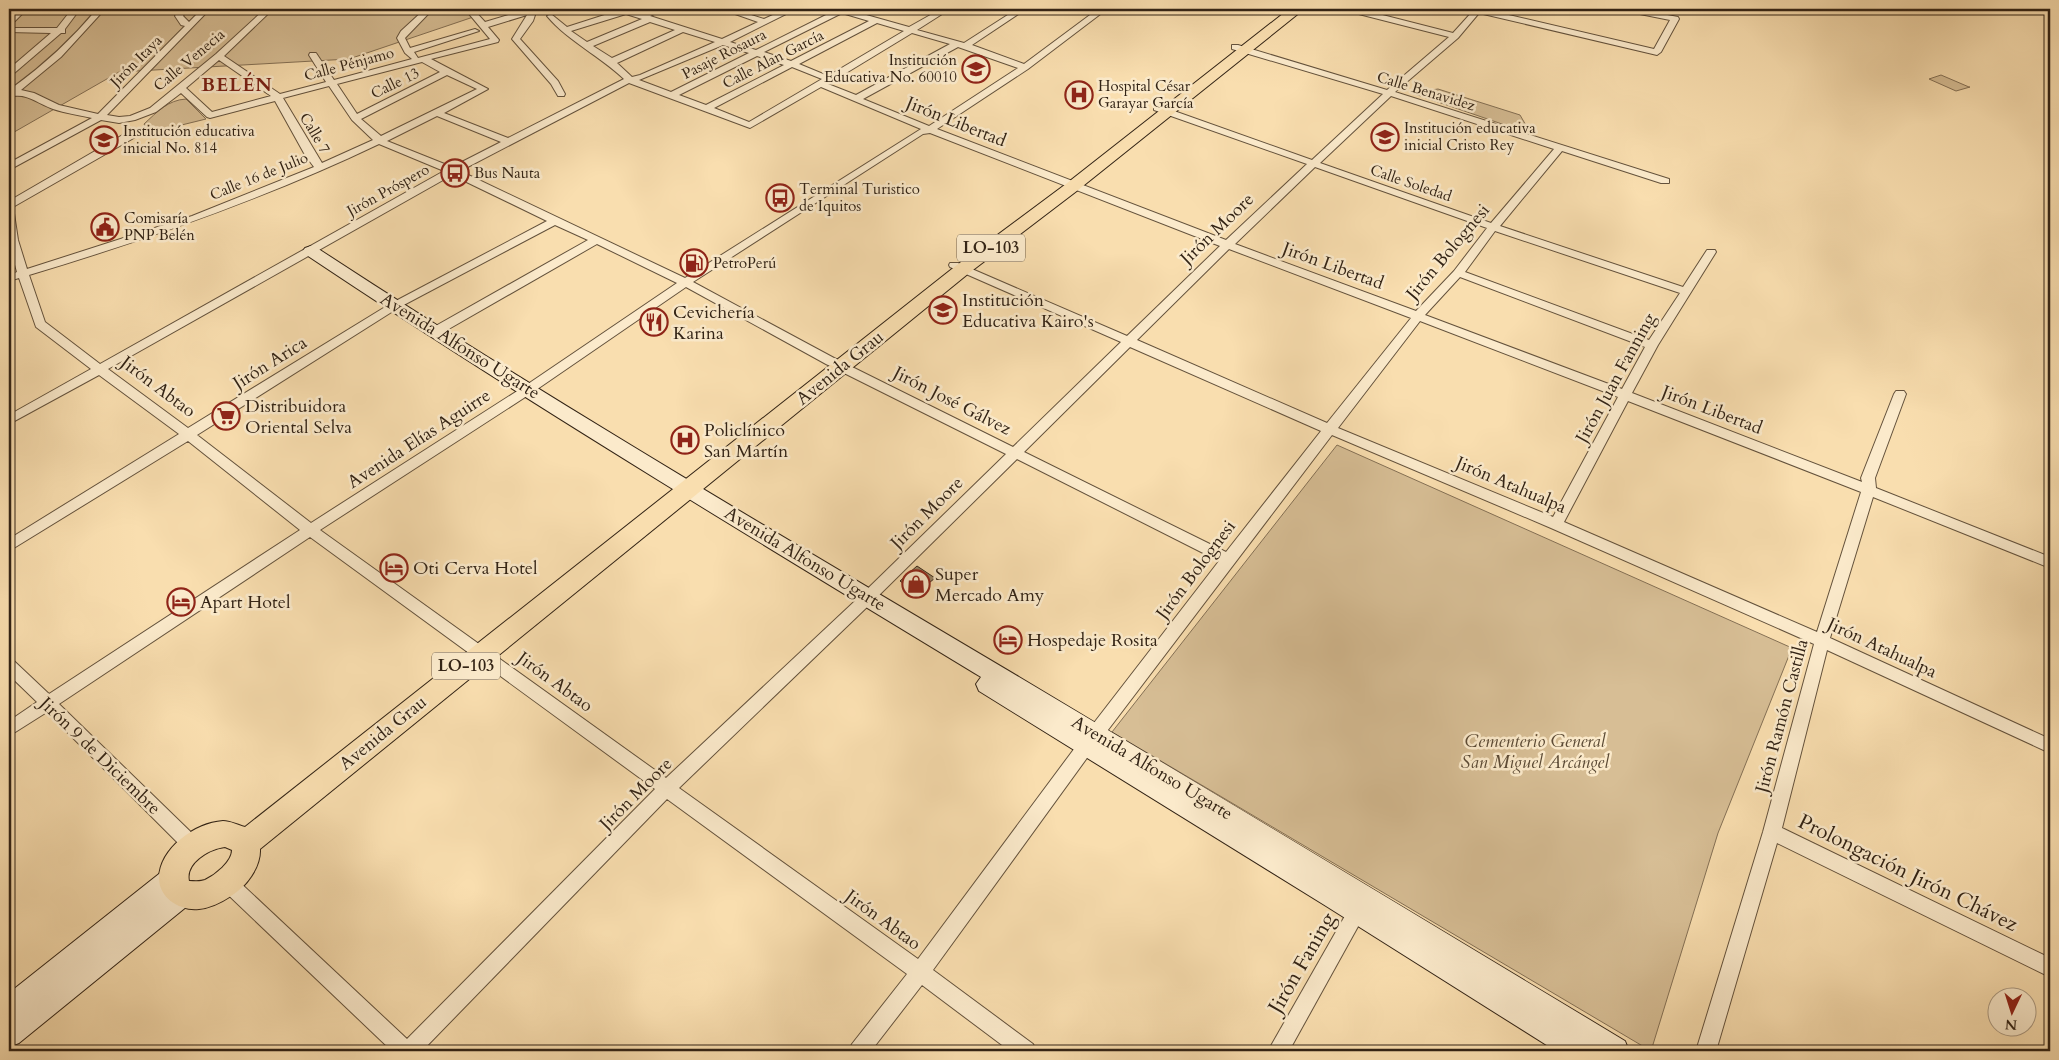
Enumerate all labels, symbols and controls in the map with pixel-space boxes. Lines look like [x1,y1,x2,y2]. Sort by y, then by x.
street label: Calle Venecia [149,24,229,96]
street label: Pasaje Rosaura [678,24,770,84]
street label: Calle Alan García [719,25,828,93]
street label: Jirón Itaya [104,30,167,93]
street label: Calle Pénjamo [302,42,396,86]
place label: Institución Educativa No. 60010 [824,50,957,87]
school or university icon: Institución Educativa No. 60010 [961,54,991,84]
street label: Calle 13 [367,63,423,103]
street label: Calle Benavidez [1374,67,1478,116]
district label: BELÉN [201,72,273,98]
place label: Hospital César Garayar García [1098,76,1194,113]
hospital icon: Hospital César Garayar García [1064,80,1094,110]
street label: Jirón Libertad [899,89,1010,154]
street label: Calle 7 [295,109,335,157]
place label: Institución educativa inicial Cristo Rey [1404,118,1536,155]
place label: Institución educativa inicial No. 814 [123,121,255,158]
school or university icon: Institución educativa inicial Cristo Rey [1370,122,1400,152]
school or university icon: Institución educativa inicial No. 814 [89,125,119,155]
street label: Calle 16 de Julio [207,147,311,205]
bus stop icon: Bus Nauta [440,158,470,188]
street label: Jirón Próspero [341,159,433,222]
street label: Calle Soledad [1368,160,1455,206]
place label: Bus Nauta [474,163,541,183]
place label: Terminal Turistico de Iquitos [799,179,920,216]
bus stop icon: Terminal Turistico de Iquitos [765,183,795,213]
street label: Jirón Moore [1172,187,1259,273]
street label: Jirón Bolognesi [1398,199,1496,308]
place label: Comisaría PNP Belén [124,208,195,245]
public building icon: Comisaría PNP Belén [90,212,120,242]
road number: LO-103 [957,234,1025,262]
street label: Jirón Libertad [1276,235,1387,296]
fuel station icon: PetroPerú [679,248,709,278]
place label: PetroPerú [713,253,776,273]
street label: Avenida Alfonso Ugarte [375,287,545,405]
place label: Institución Educativa Kairo's [962,288,1094,334]
school or university icon: Institución Educativa Kairo's [928,295,958,325]
place label: Cevichería Karina [673,300,755,346]
restaurant icon: Cevichería Karina [639,307,669,337]
street label: Jirón Juan Fanning [1568,308,1663,450]
street label: Avenida Grau [791,325,889,411]
street label: Jirón Arica [226,330,312,397]
street label: Jirón Abtao [113,349,201,424]
street label: Jirón José Gálvez [886,359,1015,441]
street label: Jirón Libertad [1655,378,1766,441]
street label: Avenida Elías Aguirre [343,383,495,495]
place label: Distribuidora Oriental Selva [245,394,352,440]
supermarket icon: Distribuidora Oriental Selva [211,401,241,431]
place label: Policlínico San Martín [704,418,789,464]
hospital icon: Policlínico San Martín [670,425,700,455]
street label: Jirón Atahualpa [1449,449,1571,520]
street label: Jirón Moore [883,471,969,557]
street label: Avenida Alfonso Ugarte [720,501,890,617]
street label: Jirón Bolognesi [1149,515,1242,627]
hotel icon: Oti Cerva Hotel [379,553,409,583]
place label: Oti Cerva Hotel [413,556,538,581]
place label: Super Mercado Amy [935,562,1045,608]
shop icon: Super Mercado Amy [901,569,931,599]
hotel icon: Apart Hotel [166,587,196,617]
place label: Apart Hotel [200,590,291,615]
street label: Jirón Atahualpa [1820,610,1941,684]
hotel icon: Hospedaje Rosita [993,625,1023,655]
place label: Hospedaje Rosita [1027,628,1158,653]
street label: Jirón Ramón Castilla [1749,636,1815,798]
street label: Jirón Abtao [510,644,598,718]
road number: LO-103 [432,652,500,679]
street label: Jirón 9 de Diciembre [32,689,166,821]
street label: Avenida Grau [334,690,432,776]
street label: Avenida Alfonso Ugarte [1067,710,1237,826]
park label: Cementerio General San Miguel Arcángel [1461,729,1610,775]
street label: Jirón Moore [592,752,678,838]
street label: Prolongación Jirón Chávez [1793,807,2023,939]
street label: Jirón Abtao [838,882,926,956]
street label: Jirón Faning [1260,907,1343,1021]
north arrow [1986,988,2036,1038]
text: N [2004,1015,2018,1034]

